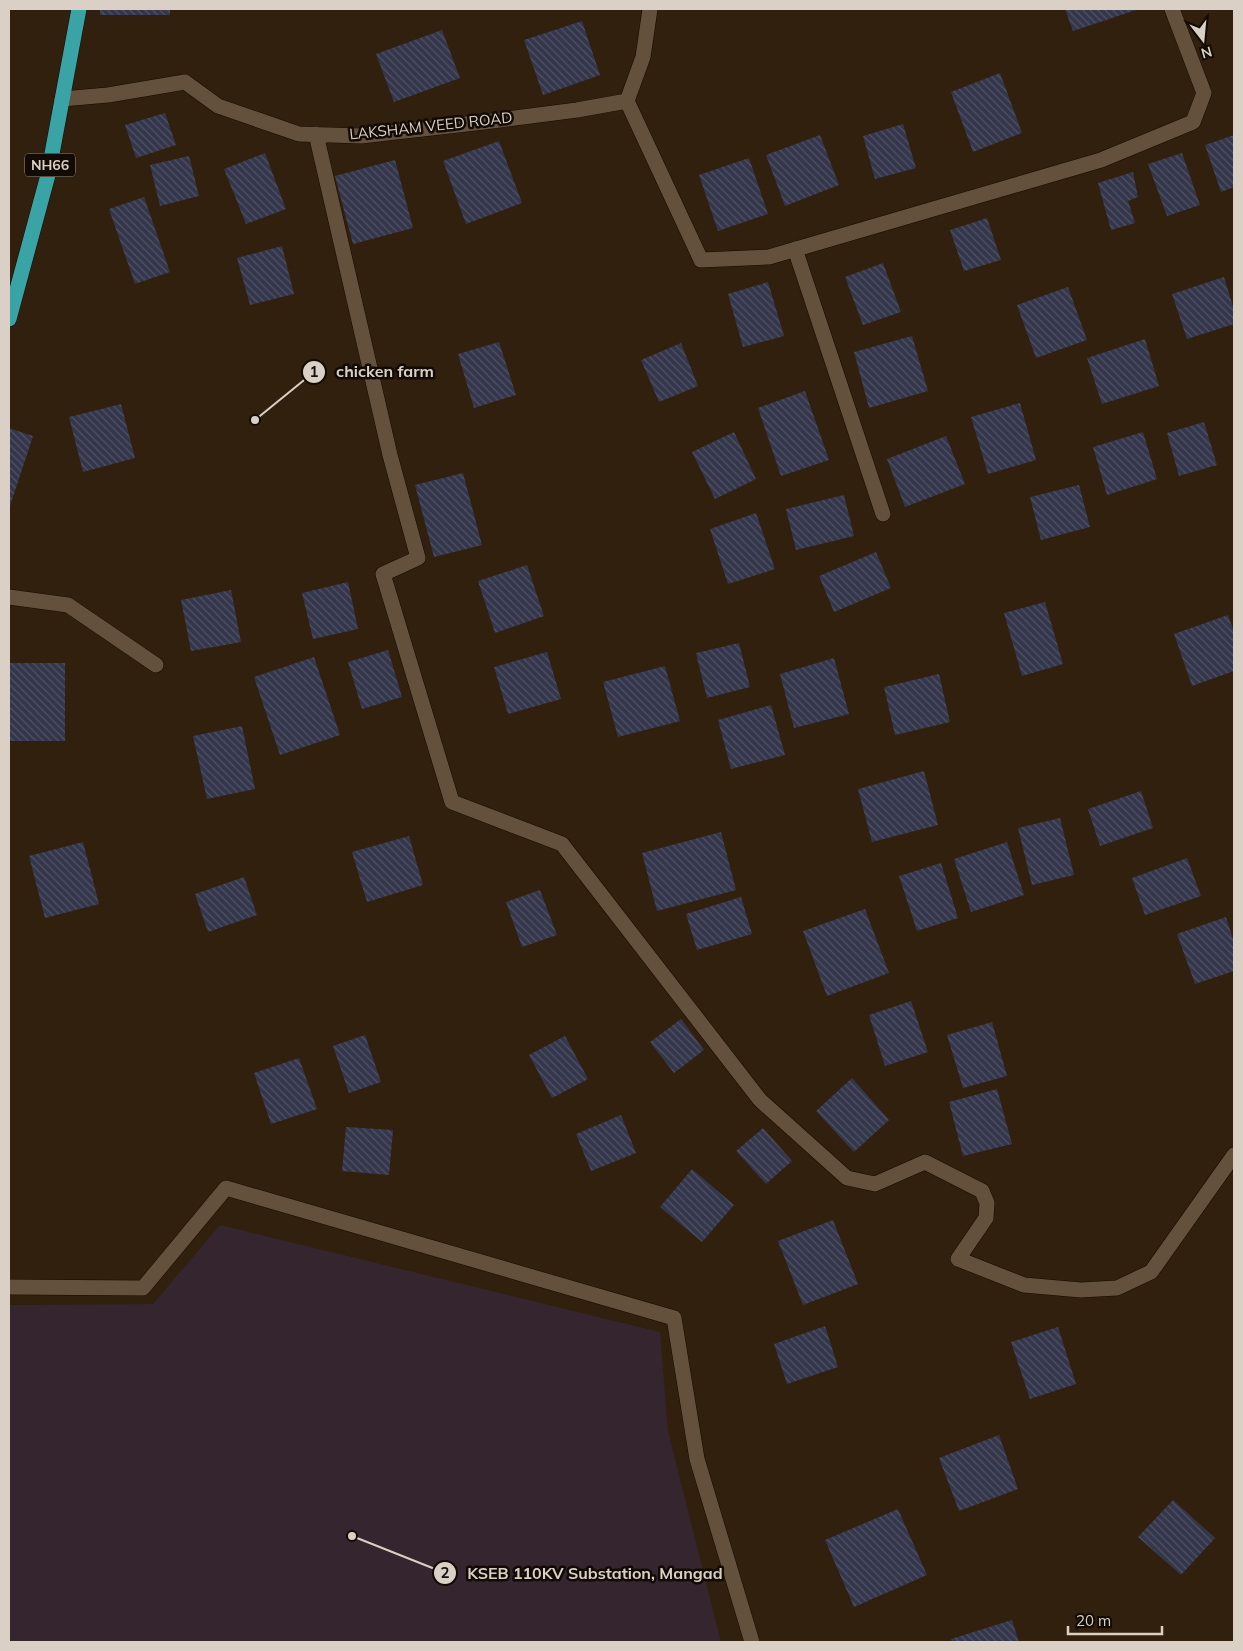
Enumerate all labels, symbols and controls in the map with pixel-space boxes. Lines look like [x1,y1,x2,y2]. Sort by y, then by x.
north arrow [1178,15,1228,65]
text: N [1199,42,1214,63]
street label: LAKSHAM VEED ROAD [348,107,513,144]
road number: NH66 [25,154,75,176]
callout: chicken farm [301,356,444,387]
text: chicken farm [336,361,434,381]
text: 1 [309,362,319,381]
callout: KSEB 110KV Substation, Mangad [432,1558,733,1589]
text: 2 [440,1563,450,1582]
text: KSEB 110KV Substation, Mangad [467,1563,723,1583]
scale bar [1068,1604,1162,1636]
text: 20 m [1076,1611,1111,1630]

